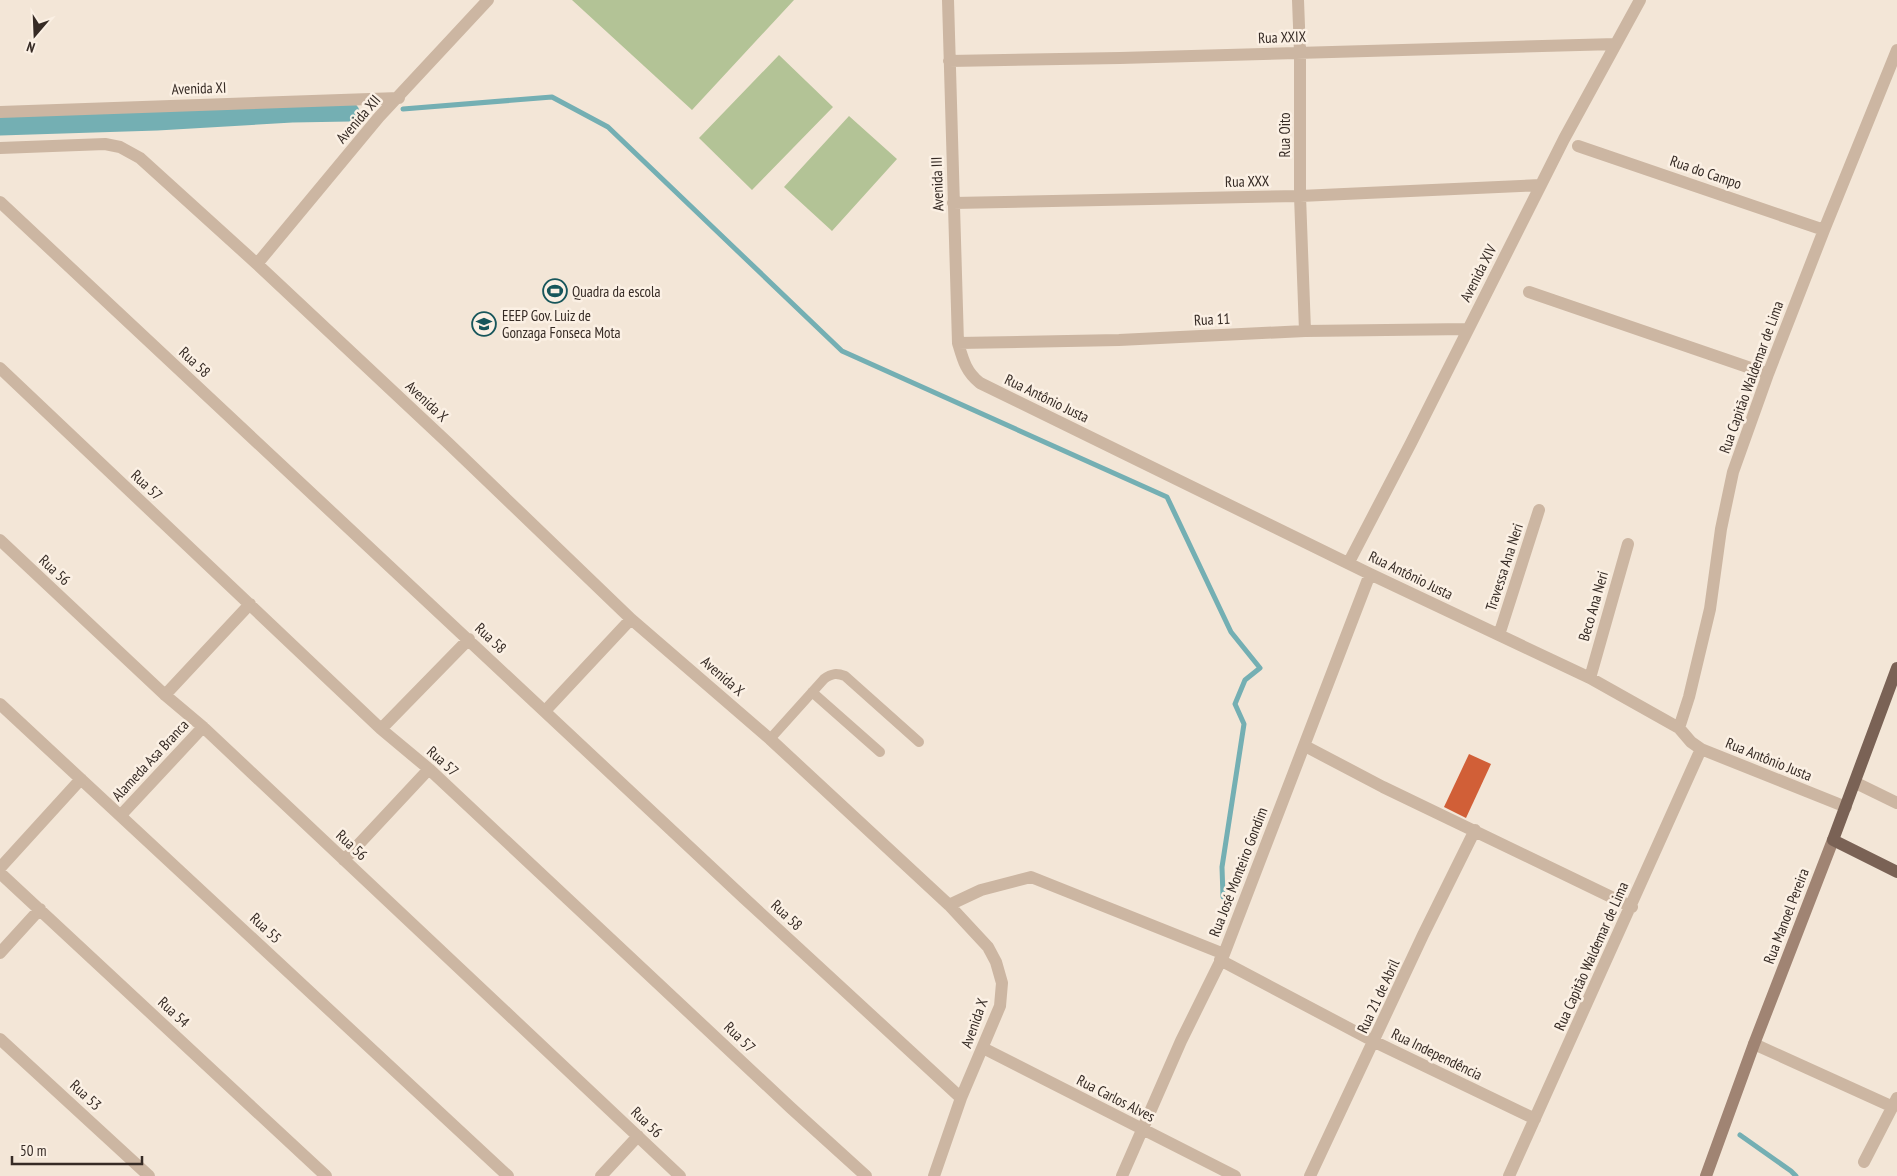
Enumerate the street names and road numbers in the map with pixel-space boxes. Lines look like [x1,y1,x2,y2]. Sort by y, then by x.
street label: Rua XXIX [1258,27,1307,47]
street label: Avenida XI [171,78,227,98]
street label: Avenida XII [332,91,384,147]
street label: Rua Oito [1275,113,1294,157]
street label: Rua do Campo [1668,151,1744,193]
street label: Avenida III [927,156,947,212]
street label: Rua XXX [1225,171,1270,191]
street label: Avenida XIV [1456,241,1501,305]
street label: Rua Capitão Waldemar de Lima [1715,298,1787,456]
street label: Rua 11 [1193,309,1231,329]
street label: Rua 58 [175,343,215,381]
street label: Rua Antônio Justa [1002,369,1092,427]
street label: Avenida X [402,377,453,426]
street label: Rua 57 [127,466,167,504]
street label: Travessa Ana Neri [1481,521,1527,613]
street label: Rua Antônio Justa [1366,546,1456,604]
street label: Rua 56 [35,551,75,590]
street label: Beco Ana Neri [1574,569,1612,643]
street label: Rua 58 [471,619,511,657]
street label: Avenida X [697,652,749,700]
street label: Alameda Asa Branca [107,715,193,805]
street label: Rua Antônio Justa [1723,733,1815,785]
street label: Rua 57 [423,742,463,780]
street label: Rua José Monteiro Gondim [1205,805,1271,939]
street label: Rua 56 [332,826,372,865]
street label: Rua Manoel Pereira [1759,866,1813,966]
street label: Rua Capitão Waldemar de Lima [1550,879,1632,1033]
street label: Rua 58 [767,896,807,934]
street label: Rua 55 [246,909,286,947]
street label: Rua 21 de Abril [1353,956,1404,1036]
street label: Rua 54 [154,993,194,1032]
street label: Avenida X [956,995,992,1050]
street label: Rua 57 [720,1018,760,1056]
street label: Rua Independência [1388,1024,1486,1084]
street label: Rua Carlos Alves [1074,1070,1158,1126]
street label: Rua 53 [66,1076,106,1114]
street label: Rua 56 [627,1103,667,1142]

